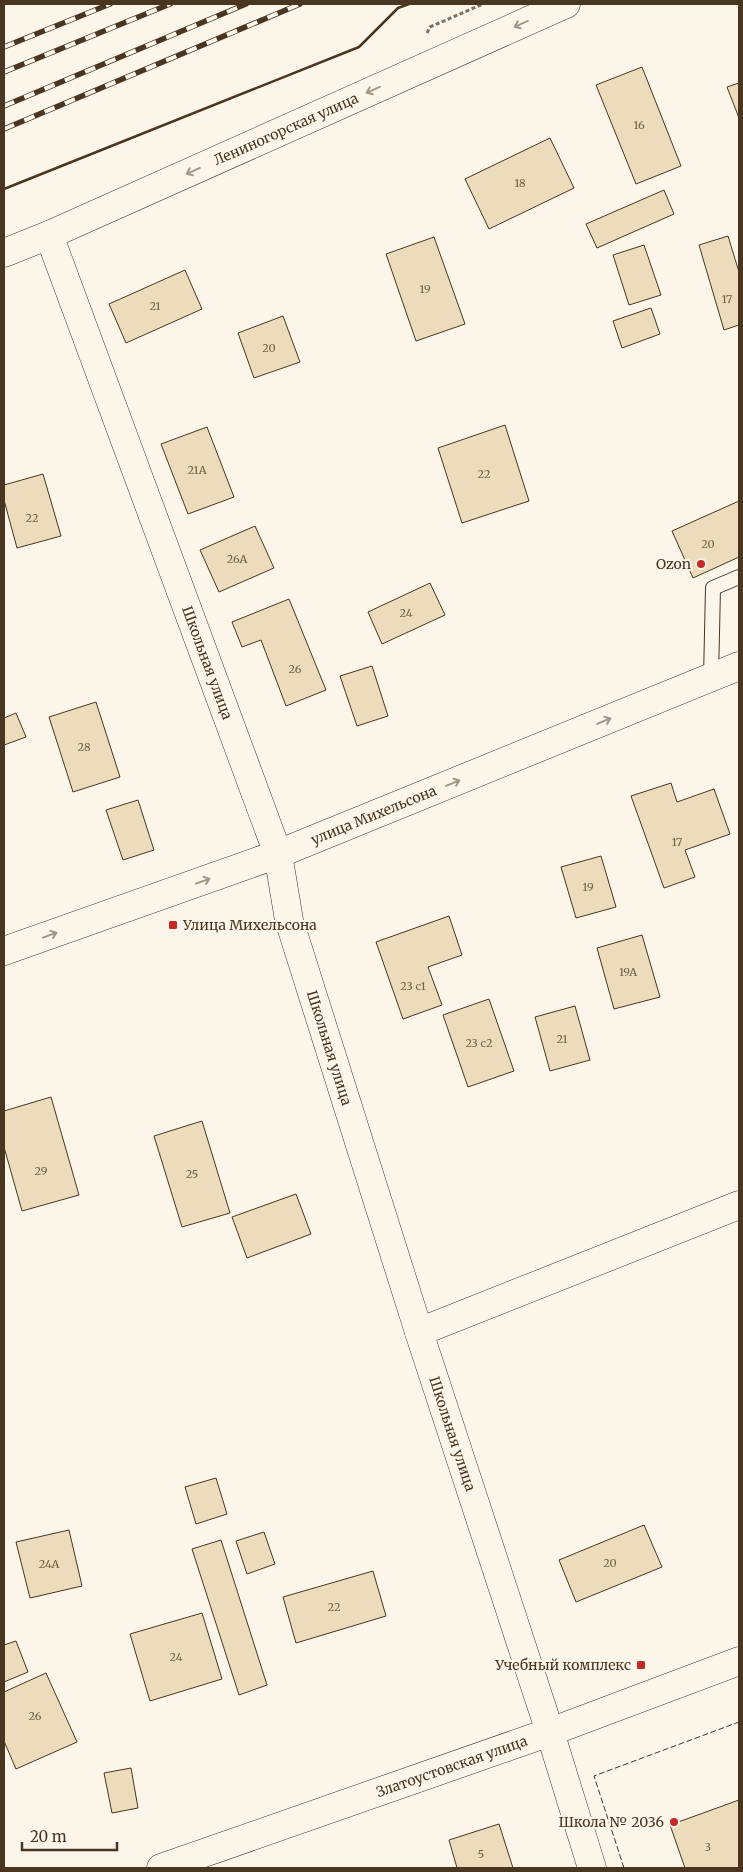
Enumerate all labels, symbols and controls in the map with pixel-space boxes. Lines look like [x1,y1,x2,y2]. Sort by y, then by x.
one-way arrow [514,19,529,29]
one-way arrow [366,86,381,95]
street label: Лениногорская улица [211,89,361,169]
house number: 16 [633,118,645,132]
one-way arrow [186,166,201,176]
house number: 18 [514,176,526,190]
house number: 19 [419,282,431,296]
house number: 17 [722,292,732,306]
house number: 21 [149,299,161,313]
house number: 20 [262,341,276,355]
house number: 21А [187,463,207,477]
house number: 22 [478,467,490,481]
house number: 22 [26,511,38,525]
house number: 20 [701,537,715,551]
house number: 26А [227,552,248,566]
place label: Ozon [656,555,691,573]
marker: Ozon [695,558,707,570]
street label: Школьная улица [178,603,237,722]
house number: 24 [400,606,413,620]
house number: 26 [289,662,302,676]
one-way arrow [596,716,611,725]
house number: 28 [78,740,91,754]
one-way arrow [445,777,460,787]
street label: улица Михельсона [308,781,440,849]
house number: 17 [672,835,682,849]
one-way arrow [195,876,210,885]
house number: 19 [582,880,594,894]
place label: Улица Михельсона [182,916,317,934]
marker: Улица Михельсона [167,919,179,931]
one-way arrow [41,930,57,939]
house number: 19А [619,965,637,979]
house number: 23 с1 [400,979,426,993]
street label: Школьная улица [303,988,356,1108]
house number: 21 [556,1032,568,1046]
house number: 23 с2 [465,1036,493,1050]
house number: 29 [35,1164,48,1178]
house number: 25 [186,1167,198,1181]
street label: Школьная улица [425,1374,480,1494]
house number: 20 [603,1556,617,1570]
house number: 24А [39,1557,60,1571]
house number: 22 [328,1600,340,1614]
house number: 24 [170,1650,183,1664]
place label: Учебный комплекс [494,1656,631,1674]
marker: Учебный комплекс [635,1659,647,1671]
house number: 26 [29,1709,42,1723]
street label: Златоустовская улица [374,1732,530,1801]
place label: Школа № 2036 [558,1813,664,1831]
marker: Школа № 2036 [668,1816,680,1828]
scale bar [22,1820,118,1852]
text: 20 m [30,1827,67,1846]
house number: 3 [705,1840,711,1854]
house number: 5 [478,1847,484,1861]

